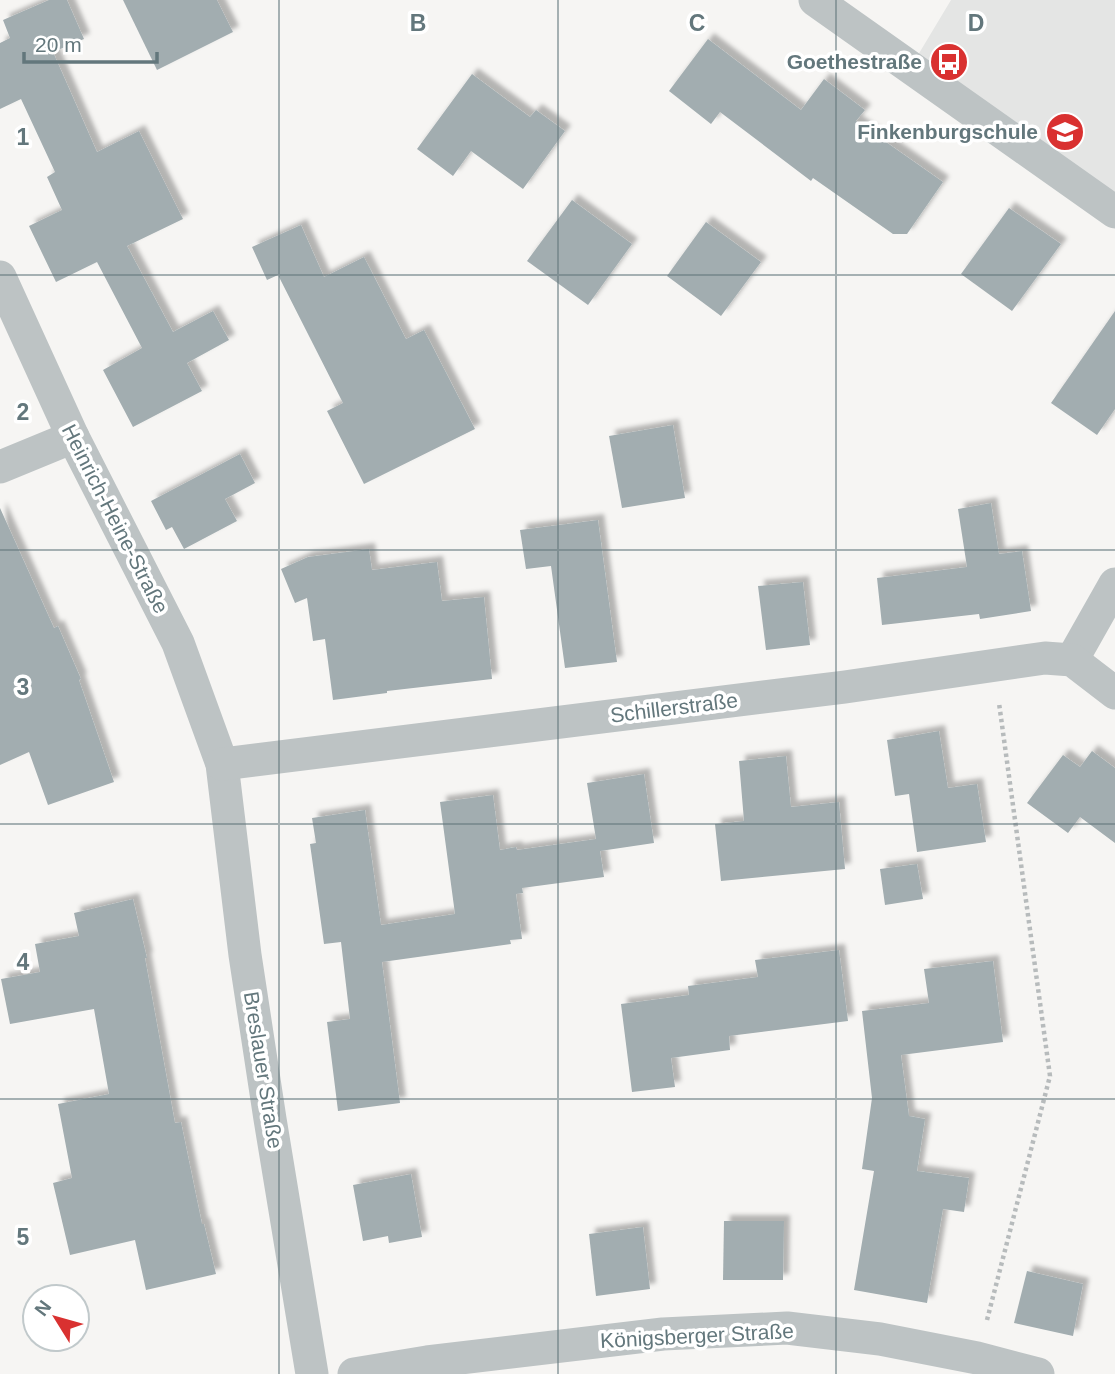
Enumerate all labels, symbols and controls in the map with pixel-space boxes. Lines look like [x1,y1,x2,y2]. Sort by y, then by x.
text: B [410,10,426,36]
text: C [689,10,705,36]
text: D [968,10,984,36]
scale bar [24,21,158,65]
text: 20 m [35,33,82,56]
bus stop icon: Goethestraße [928,41,970,83]
place label: Goethestraße [787,50,922,73]
school or university icon: Finkenburgschule [1044,111,1086,153]
place label: Finkenburgschule [857,120,1038,143]
text: 1 [17,124,30,150]
text: 2 [17,399,29,425]
street label: Heinrich-Heine-Straße [58,420,173,617]
text: 3 [17,674,29,700]
street label: Schillerstraße [609,688,739,727]
text: 4 [17,949,30,975]
street label: Breslauer Straße [240,990,287,1150]
text: 5 [17,1224,30,1250]
north arrow [21,1283,91,1353]
text: N [30,1296,55,1320]
street label: Königsberger Straße [600,1319,794,1352]

